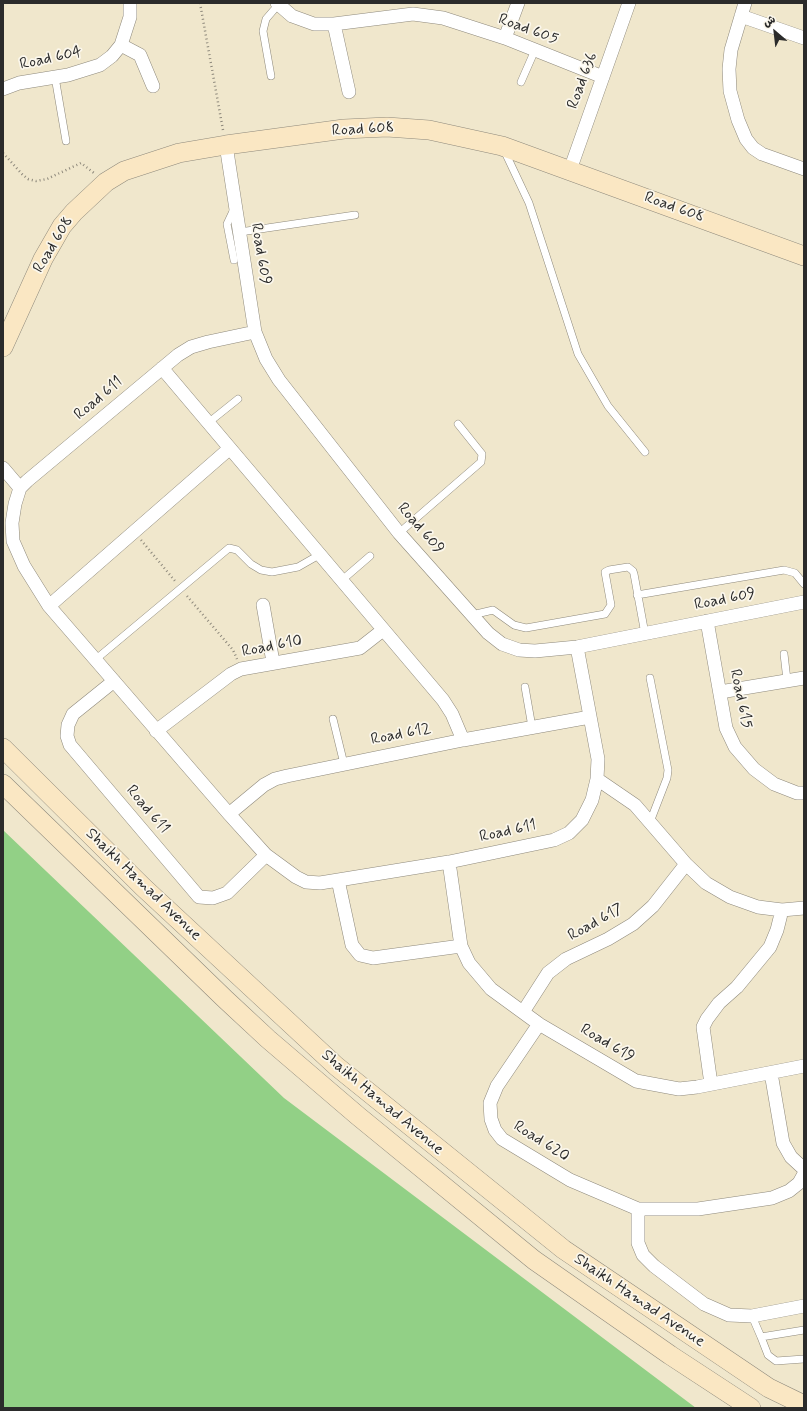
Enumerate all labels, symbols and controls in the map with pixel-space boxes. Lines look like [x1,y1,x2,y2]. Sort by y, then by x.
street label: Road 605 [495,10,561,50]
north arrow [755,12,795,52]
text: ش [761,12,778,30]
street label: Road 604 [18,43,84,75]
street label: Road 636 [564,50,602,112]
street label: Road 608 [331,119,395,141]
street label: Road 608 [641,188,707,228]
street label: Road 608 [30,213,78,277]
street label: Road 609 [246,222,274,286]
street label: Road 611 [71,373,127,425]
street label: Road 609 [392,499,448,559]
street label: Road 609 [693,585,757,615]
street label: Road 610 [240,632,304,662]
street label: Road 615 [724,668,756,730]
street label: Road 612 [369,720,433,750]
street label: Road 611 [121,782,173,838]
street label: Road 611 [478,817,538,847]
street label: Shaikh Hamad Avenue [81,825,205,945]
street label: Road 617 [565,900,627,946]
street label: Road 619 [576,1020,638,1068]
street label: Shaikh Hamad Avenue [317,1046,447,1160]
street label: Road 620 [509,1117,573,1167]
street label: Shaikh Hamad Avenue [570,1250,708,1352]

